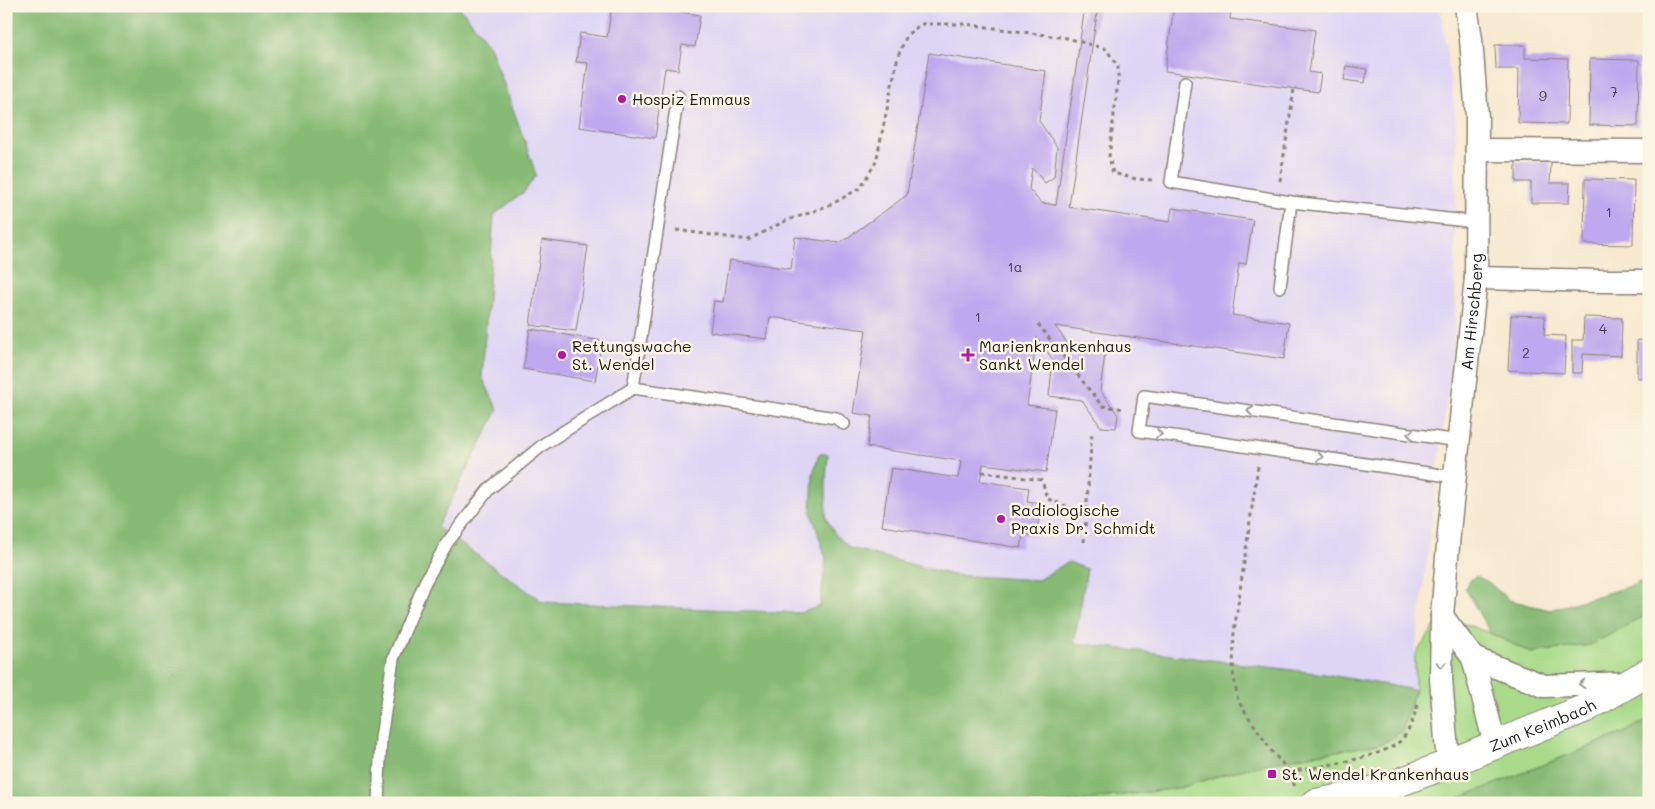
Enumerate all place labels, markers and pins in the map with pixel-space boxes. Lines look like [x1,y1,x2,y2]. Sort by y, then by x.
place label: Hospiz Emmaus [632,88,751,109]
marker: Hospiz Emmaus [616,93,628,105]
place label: Rettungswache St. Wendel [572,335,692,374]
place label: Marienkrankenhaus Sankt Wendel [979,335,1132,374]
marker: Marienkrankenhaus Sankt Wendel [961,348,975,362]
marker: Rettungswache St. Wendel [556,349,568,361]
place label: Radiologische Praxis Dr. Schmidt [1011,499,1156,538]
marker: Radiologische Praxis Dr. Schmidt [995,513,1007,525]
place label: St. Wendel Krankenhaus [1282,763,1469,784]
marker: St. Wendel Krankenhaus [1266,768,1278,780]

